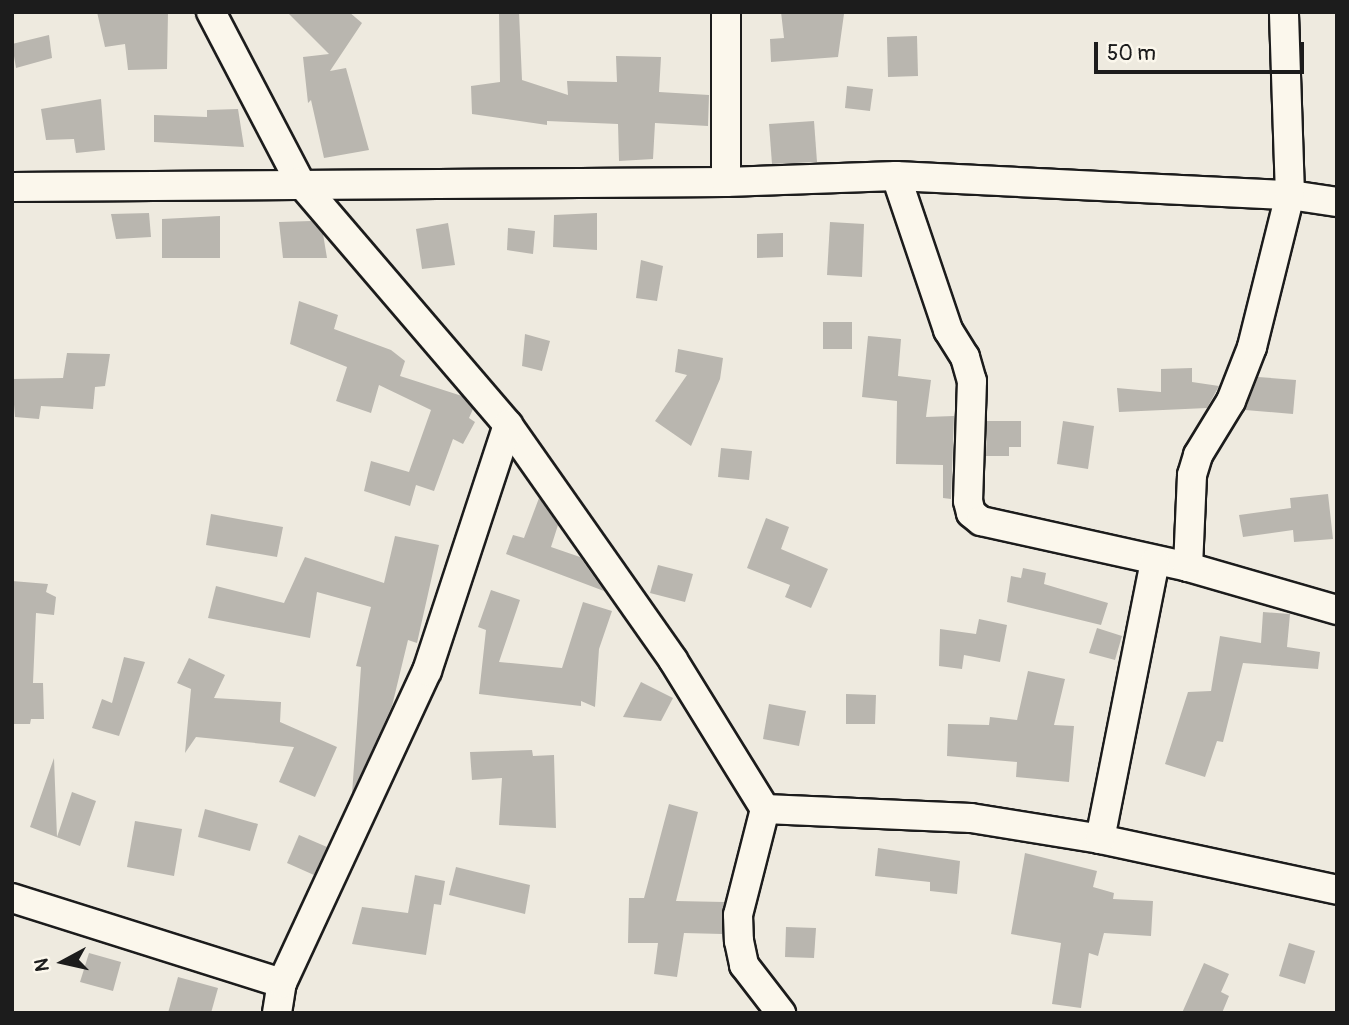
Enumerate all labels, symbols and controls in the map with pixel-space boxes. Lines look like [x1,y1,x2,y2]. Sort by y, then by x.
scale bar [1097,28,1307,72]
text: 50 m [1107,40,1156,67]
north arrow [28,927,98,997]
text: N [29,957,55,973]

